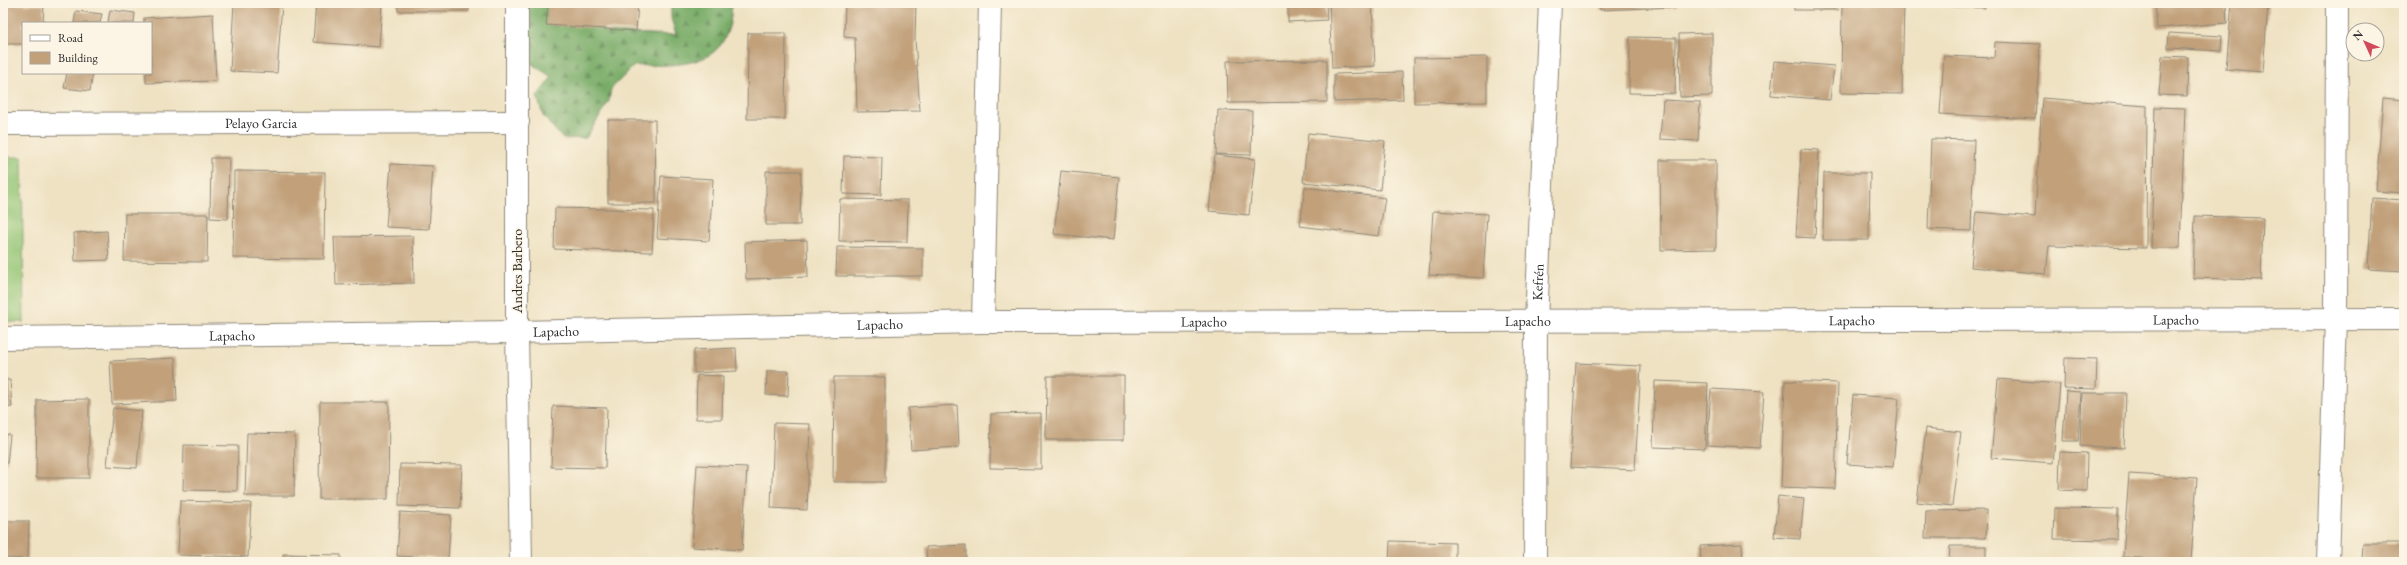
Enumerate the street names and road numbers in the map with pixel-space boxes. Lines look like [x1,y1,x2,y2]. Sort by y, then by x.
street label: Pelayo Garcia [225,114,297,132]
street label: Andres Barbero [508,229,526,314]
street label: Kefrén [1528,263,1548,301]
street label: Lapacho [2153,310,2199,329]
street label: Lapacho [1829,311,1875,329]
street label: Lapacho [1181,312,1227,331]
street label: Lapacho [1505,312,1551,330]
street label: Lapacho [857,315,903,334]
street label: Lapacho [533,322,579,341]
street label: Lapacho [209,326,255,345]

